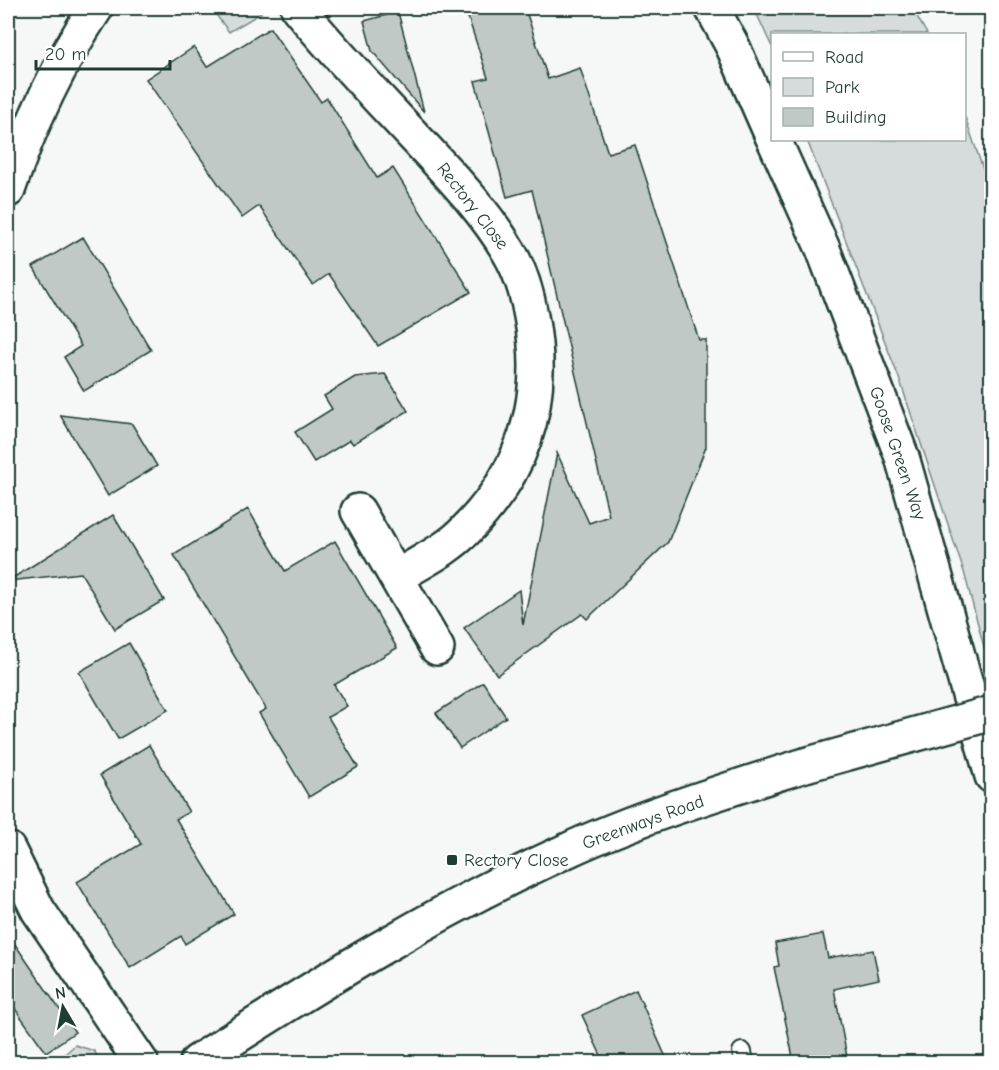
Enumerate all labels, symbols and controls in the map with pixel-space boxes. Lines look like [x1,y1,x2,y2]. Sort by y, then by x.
scale bar [36,33,170,71]
legend [771,33,966,141]
text: 20 m [45,44,86,65]
text: Road [825,47,864,68]
text: Park [825,77,860,98]
text: Building [825,107,887,128]
street label: Rectory Close [432,159,513,254]
street label: Goose Green Way [865,384,931,524]
street label: Greenways Road [580,791,707,854]
place label: Rectory Close [464,850,568,871]
marker: Rectory Close [445,853,459,867]
north arrow [33,977,93,1037]
text: N [54,983,67,1003]

